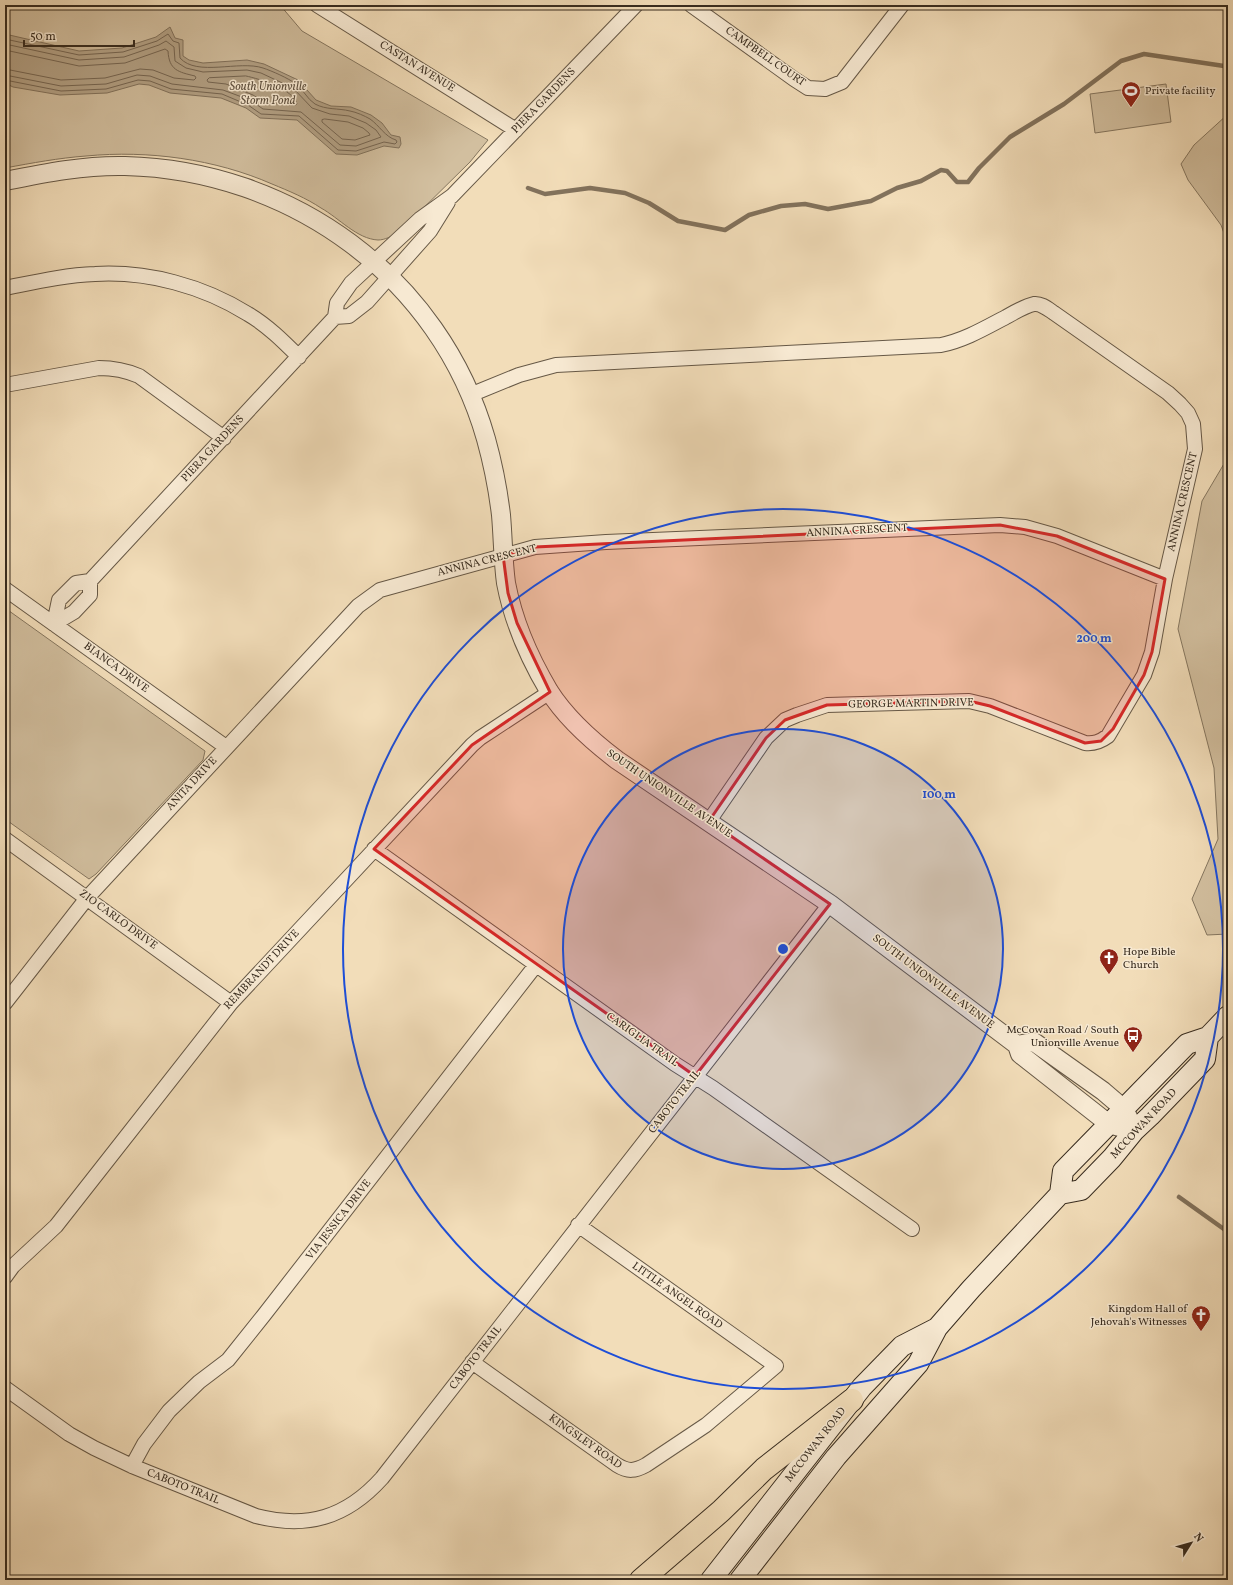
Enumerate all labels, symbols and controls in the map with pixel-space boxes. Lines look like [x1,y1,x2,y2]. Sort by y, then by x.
scale bar [24,22,134,48]
street label: CAMPBELL COURT [722,24,809,91]
text: 50 m [30,29,56,45]
street label: CASTAN AVENUE [376,38,458,96]
street label: PIERA GARDENS [509,65,579,137]
water label: South Unionville Storm Pond [230,79,307,109]
sports icon: Private facility [1120,80,1142,108]
place label: Private facility [1145,84,1216,99]
street label: PIERA GARDENS [178,412,248,486]
street label: ANNINA CRESCENT [1164,450,1202,553]
street label: ANNINA CRESCENT [806,521,909,541]
street label: ANNINA CRESCENT [436,541,539,581]
text: 200 m [1076,631,1112,647]
street label: BIANCA DRIVE [80,639,152,697]
street label: GEORGE MARTIN DRIVE [848,695,974,713]
street label: SOUTH UNIONVILLE AVENUE [603,746,735,842]
street label: ANITA DRIVE [163,753,221,814]
text: 100 m [922,787,956,803]
street label: ZIO CARLO DRIVE [76,887,160,954]
street label: REMBRANDT DRIVE [221,926,303,1013]
street label: SOUTH UNIONVILLE AVENUE [869,931,997,1033]
centre of rings [776,942,790,956]
place label: Hope Bible Church [1123,945,1175,973]
church icon: Hope Bible Church [1098,947,1120,975]
street label: CARIGLIA TRAIL [603,1009,681,1071]
place label: McCowan Road / South Unionville Avenue [1007,1023,1119,1051]
bus stop icon: McCowan Road / South Unionville Avenue [1122,1025,1144,1053]
street label: CABOTO TRAIL [645,1067,705,1137]
street label: MCCOWAN ROAD [1107,1086,1181,1162]
street label: VIA JESSICA DRIVE [303,1176,375,1263]
street label: LITTLE ANGEL ROAD [629,1259,725,1333]
place label: Kingdom Hall of Jehovah's Witnesses [1091,1302,1188,1330]
church icon: Kingdom Hall of Jehovah's Witnesses [1190,1304,1212,1332]
street label: CABOTO TRAIL [446,1323,506,1393]
street label: MCCOWAN ROAD [782,1404,850,1486]
street label: KINGSLEY ROAD [545,1411,625,1473]
street label: CABOTO TRAIL [144,1466,222,1508]
north arrow [1171,1523,1211,1563]
text: N [1189,1530,1206,1546]

